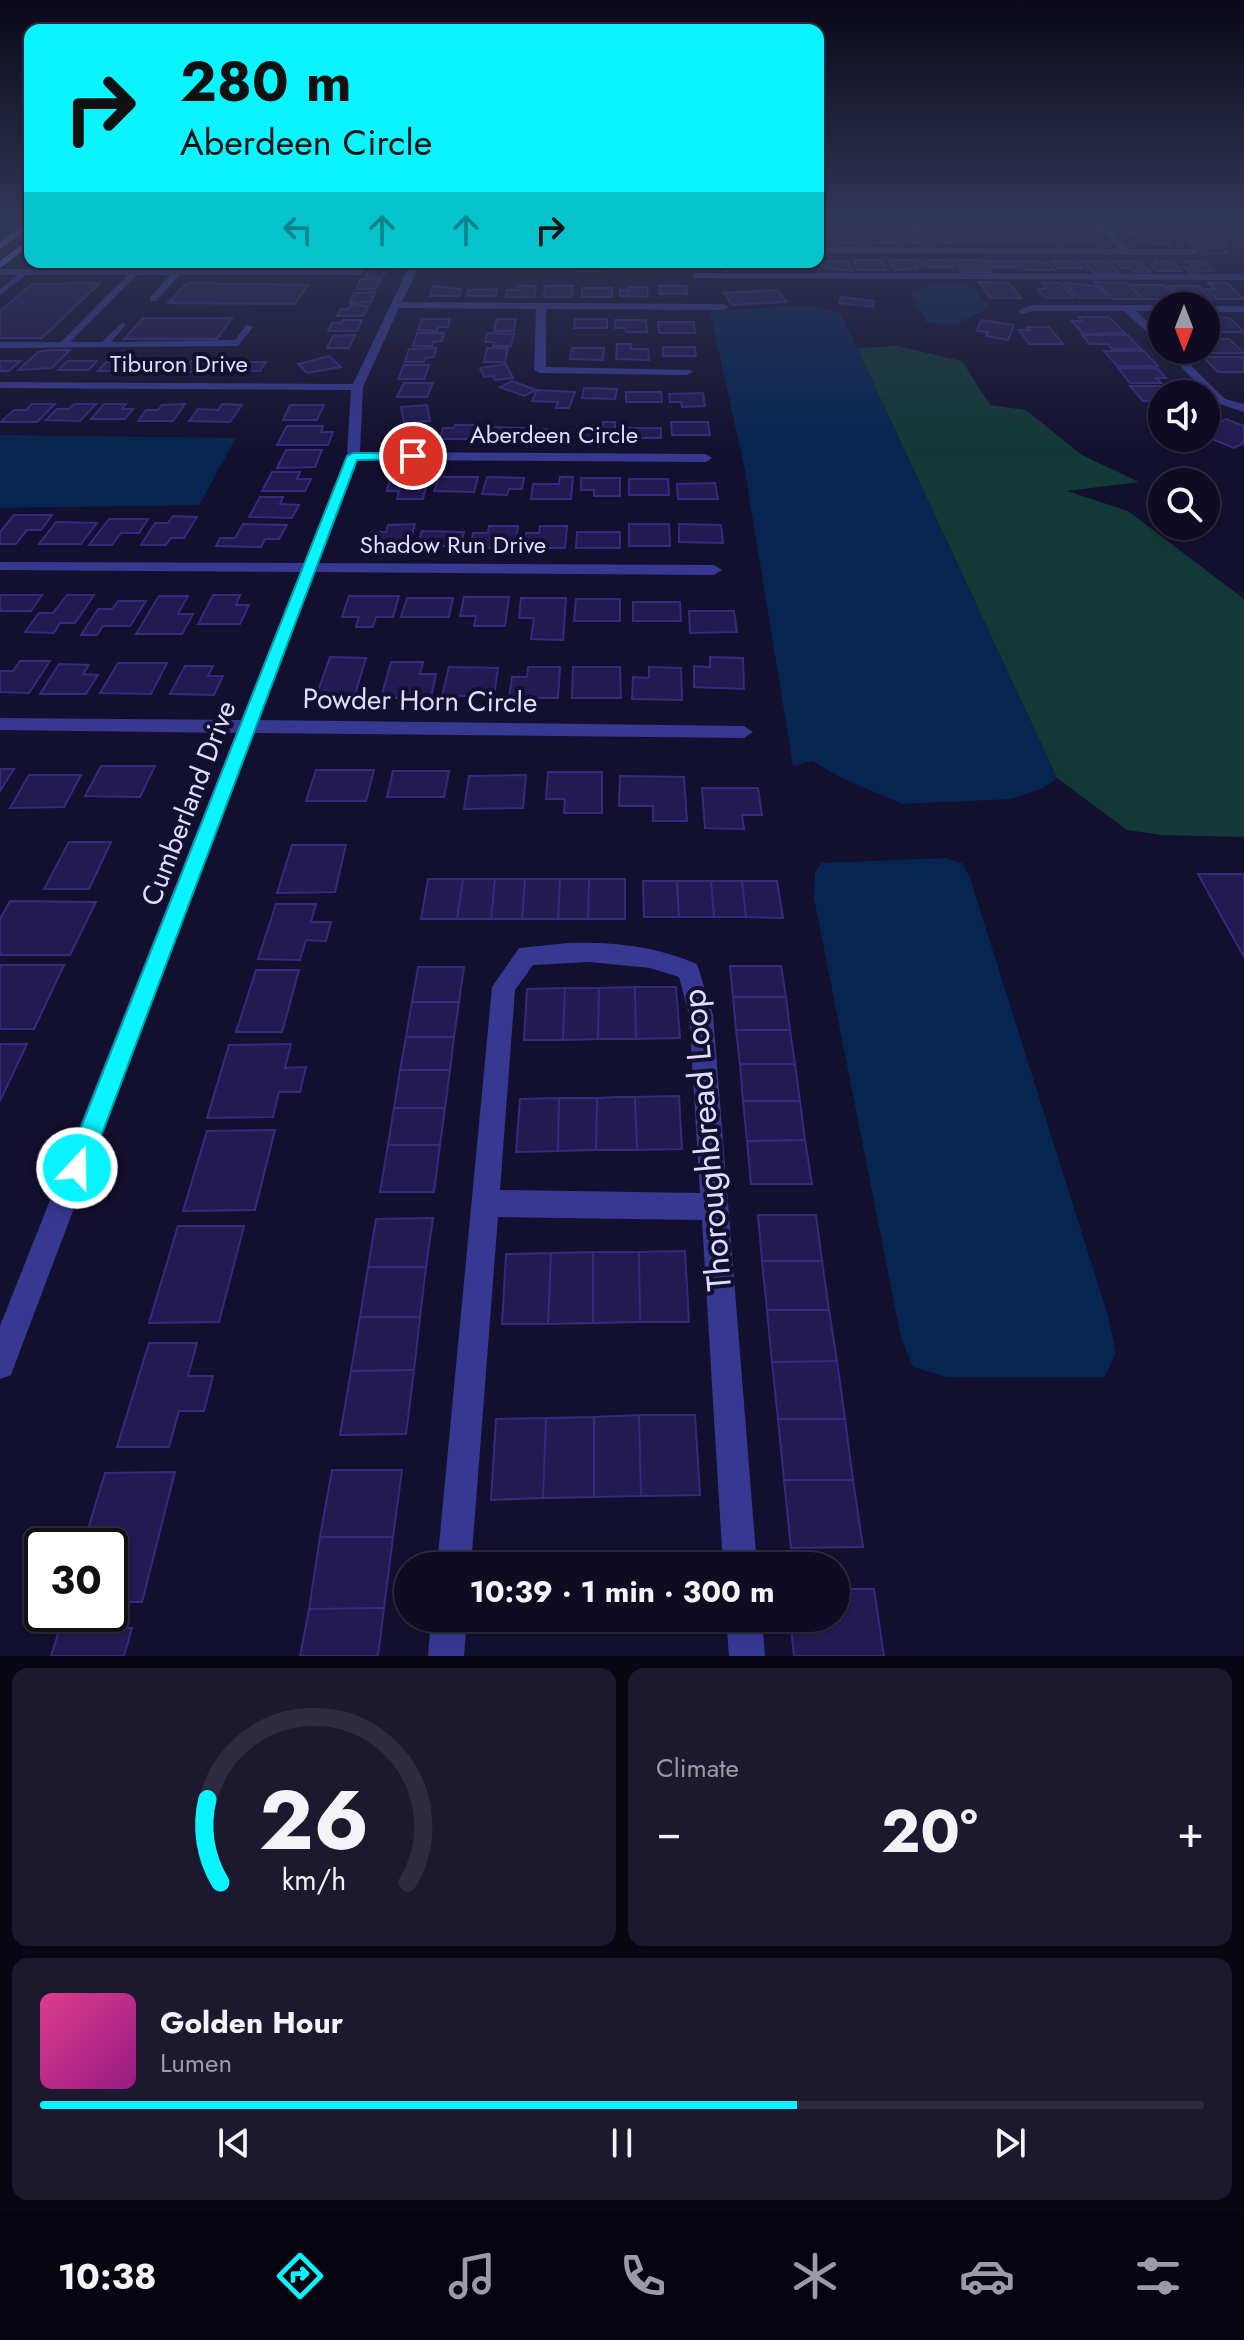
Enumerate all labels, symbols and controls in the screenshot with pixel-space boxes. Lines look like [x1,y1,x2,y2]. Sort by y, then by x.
text: 280 m [180,41,352,122]
icon: right [48,56,152,160]
text: Aberdeen Circle [180,116,432,168]
icon: left [276,208,320,252]
icon: ahead [360,208,404,252]
icon: ahead [444,208,488,252]
icon: right [528,208,572,252]
north arrow [1148,292,1220,364]
map controls [1148,292,1220,540]
street label: Tiburon Drive [110,346,248,381]
button: sound [1148,380,1220,452]
street label: Aberdeen Circle [470,417,638,452]
pin [379,422,447,490]
icon: arrive [391,434,435,478]
button: search [1148,468,1220,540]
street label: Shadow Run Drive [360,527,546,562]
street label: Powder Horn Circle [302,678,538,723]
street label: Cumberland Drive [130,695,246,912]
street label: Thoroughbread Loop [669,987,744,1293]
position arrow [35,1126,119,1210]
speed limit sign: 30 [24,1528,128,1632]
text: 10:39 · 1 min · 300 m [469,1570,775,1613]
text: Climate [656,1749,739,1787]
text: 26 [259,1760,369,1880]
text: 20° [881,1788,978,1875]
text: − [656,1800,682,1864]
text: + [1177,1800,1204,1864]
text: km/h [282,1859,346,1901]
text: Golden Hour [160,2001,343,2044]
text: Lumen [160,2044,232,2082]
icon: previous [212,2121,256,2165]
icon: pause [600,2121,644,2165]
icon: next [988,2121,1032,2165]
icon: directions [272,2248,328,2304]
icon: music [444,2248,500,2304]
icon: phone [615,2248,671,2304]
icon: climate [787,2248,843,2304]
icon: car [959,2248,1015,2304]
icon: filters [1130,2248,1186,2304]
text: 10:38 [58,2250,156,2302]

